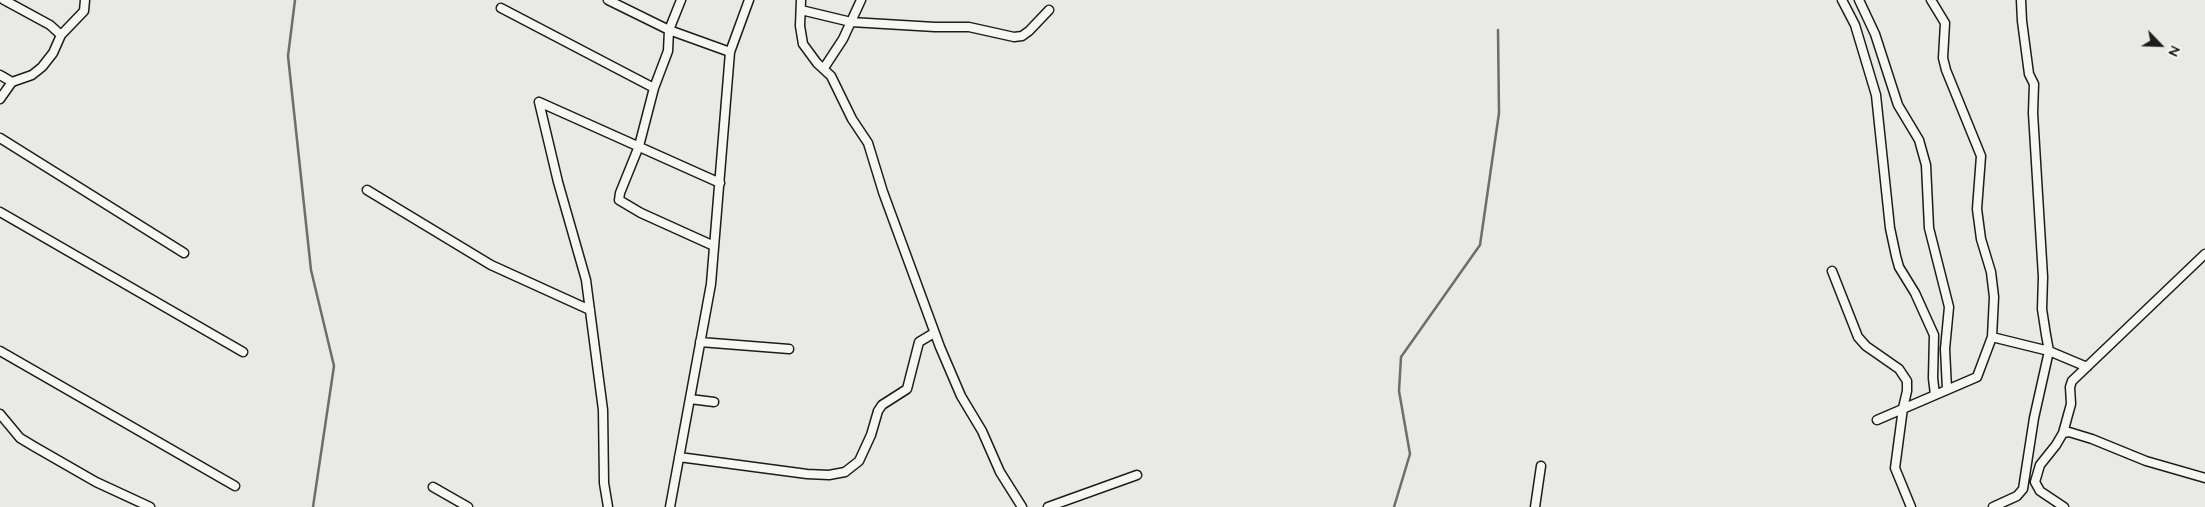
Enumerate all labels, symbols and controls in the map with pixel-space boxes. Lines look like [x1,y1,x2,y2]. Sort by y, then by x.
north arrow [2135,20,2185,70]
text: N [2163,43,2185,59]

